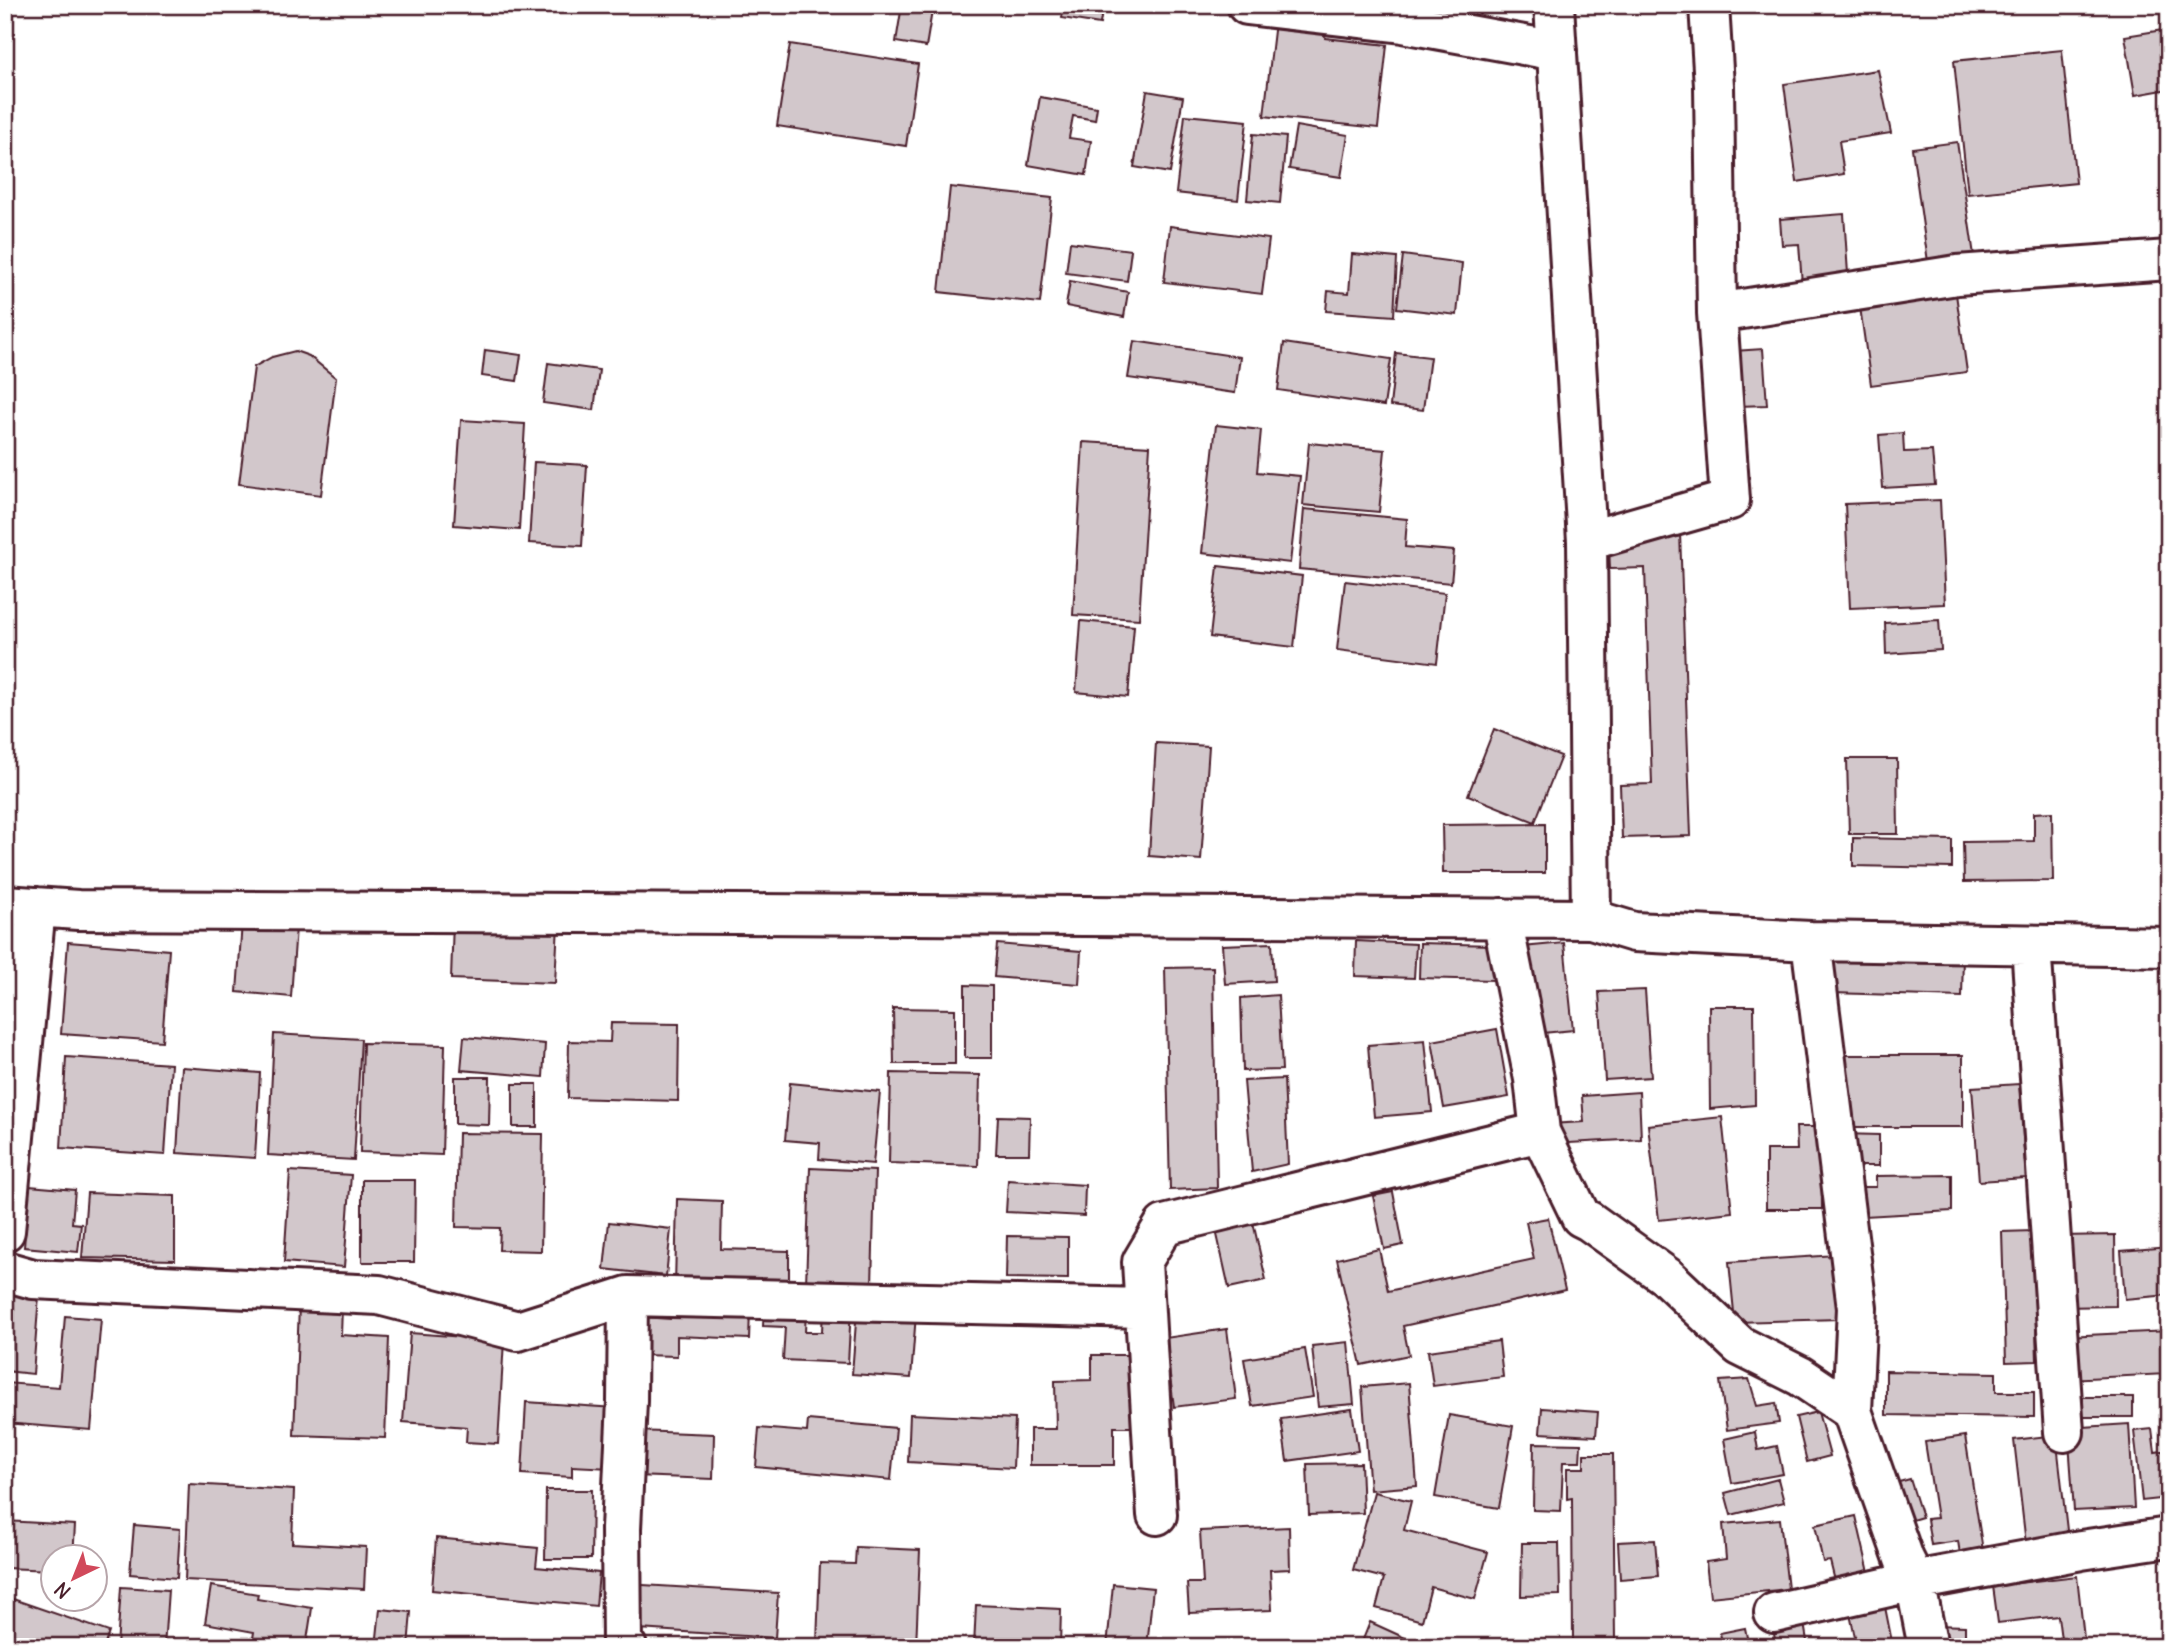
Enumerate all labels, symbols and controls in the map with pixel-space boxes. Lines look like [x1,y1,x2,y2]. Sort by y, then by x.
north arrow [38,1544,108,1614]
text: N [49,1577,75,1604]

